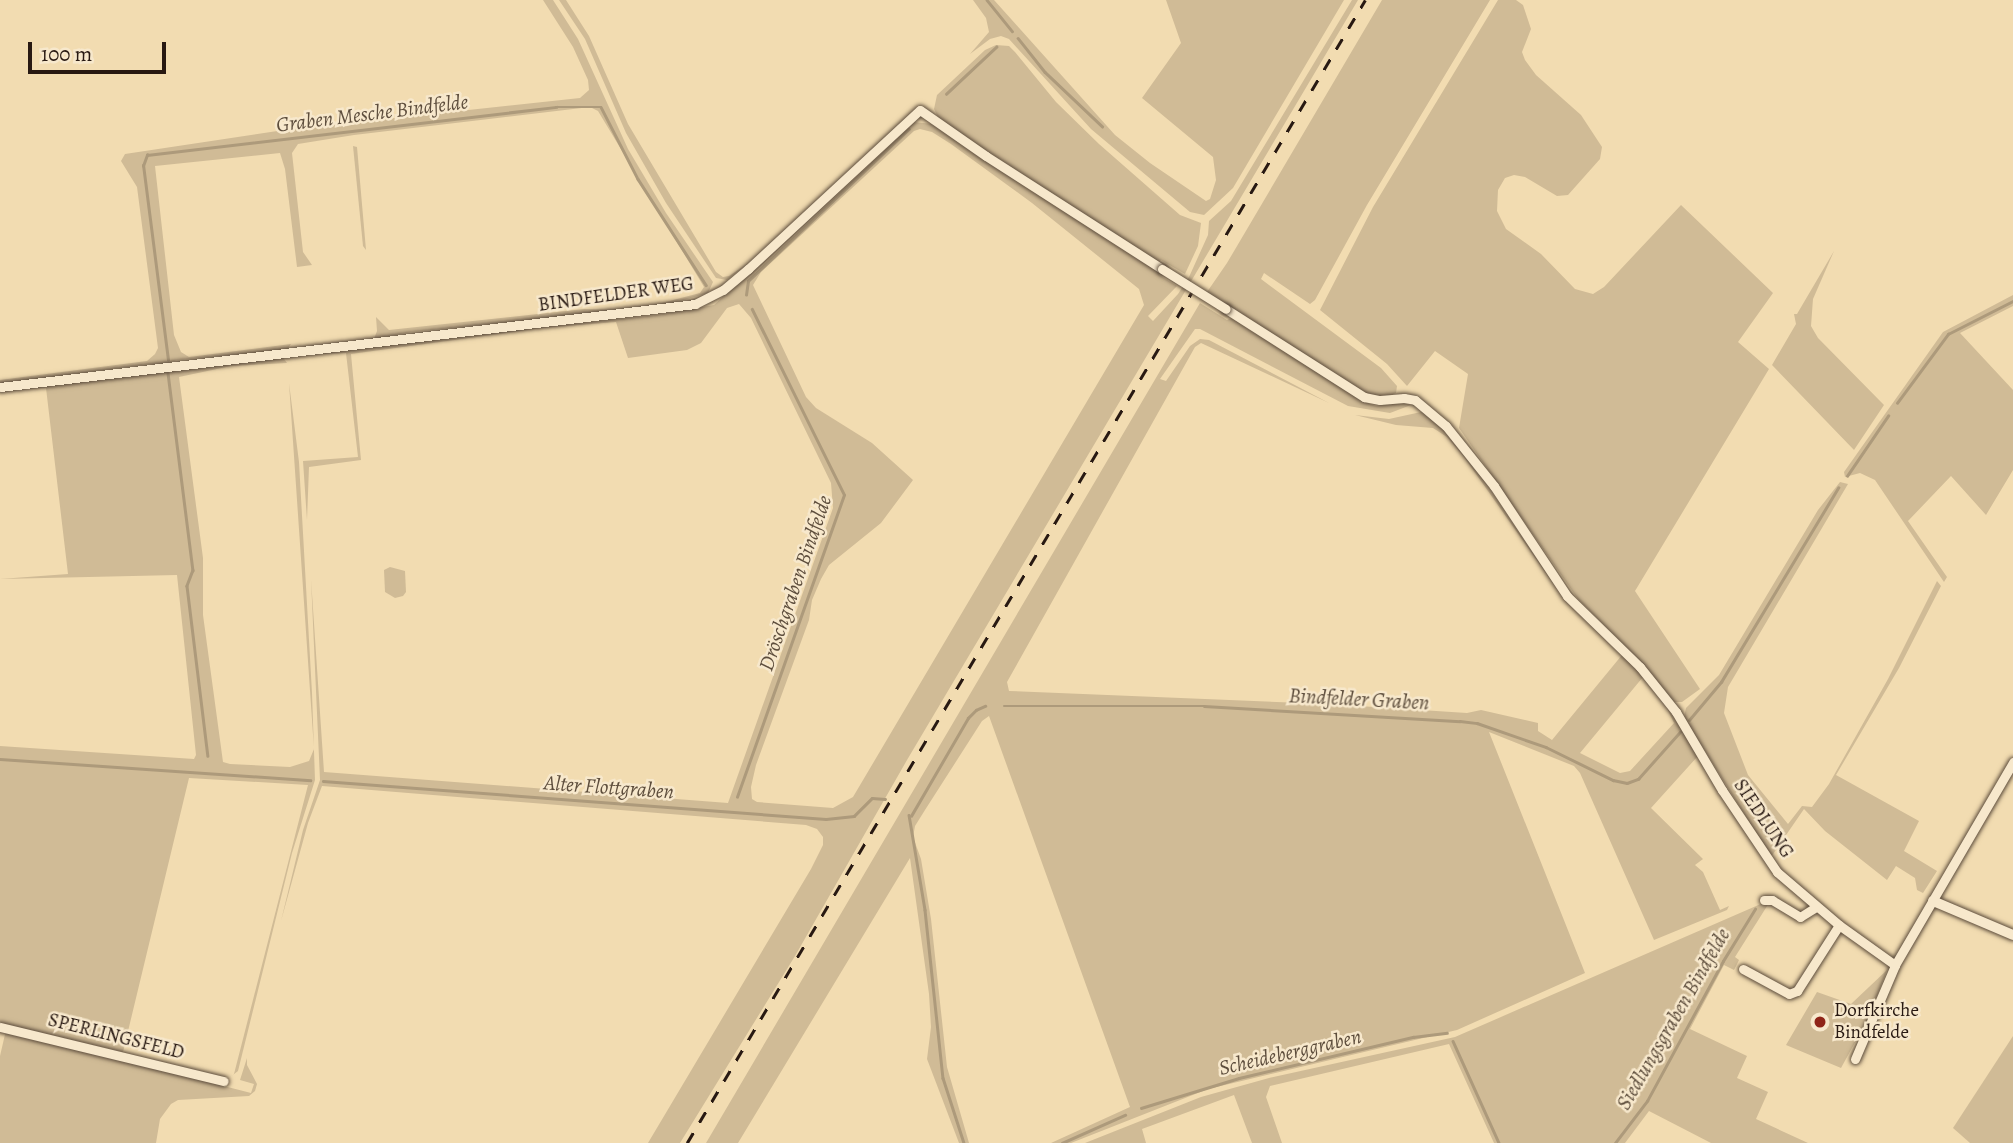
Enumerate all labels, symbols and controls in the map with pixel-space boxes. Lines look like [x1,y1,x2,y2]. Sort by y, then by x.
scale bar [32,28,170,72]
text: 100 m [41,40,92,68]
water label: Graben Mesche Bindfelde [275,89,469,137]
street label: BINDFELDER WEG [537,273,695,317]
water label: Dröschgraben Bindfelde [753,492,837,674]
water label: Bindfelder Graben [1288,683,1430,715]
water label: Alter Flottgraben [543,770,675,804]
street label: SIEDLUNG [1728,775,1798,863]
water label: Siedlungsgraben Bindfelde [1611,924,1735,1114]
place label: Dorfkirche Bindfelde [1834,1000,1919,1044]
street label: SPERLINGSFELD [46,1009,186,1065]
marker: Dorfkirche Bindfelde [1812,1014,1828,1030]
water label: Scheideberggraben [1216,1023,1364,1081]

